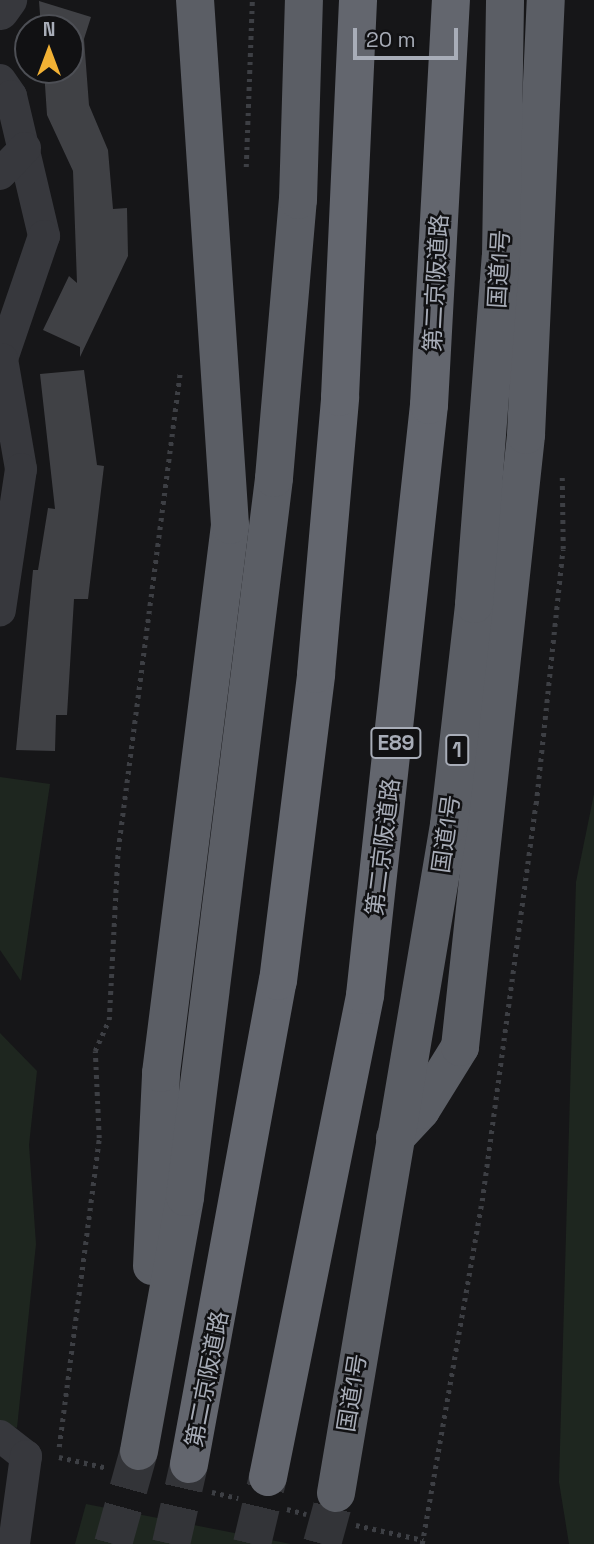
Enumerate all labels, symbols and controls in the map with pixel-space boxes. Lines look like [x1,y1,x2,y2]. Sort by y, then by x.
north arrow [14,14,84,84]
scale bar [356,14,461,58]
text: N [43,17,55,42]
text: 20 m [366,26,416,53]
street label: 第二京阪道路 [419,213,453,353]
street label: 国道1号 [483,229,515,309]
road number: E89 [370,726,422,760]
road number: 1 [445,732,469,768]
street label: 第二京阪道路 [361,777,405,917]
street label: 国道1号 [427,793,465,875]
street label: 第二京阪道路 [180,1309,234,1449]
street label: 国道1号 [332,1352,372,1434]

